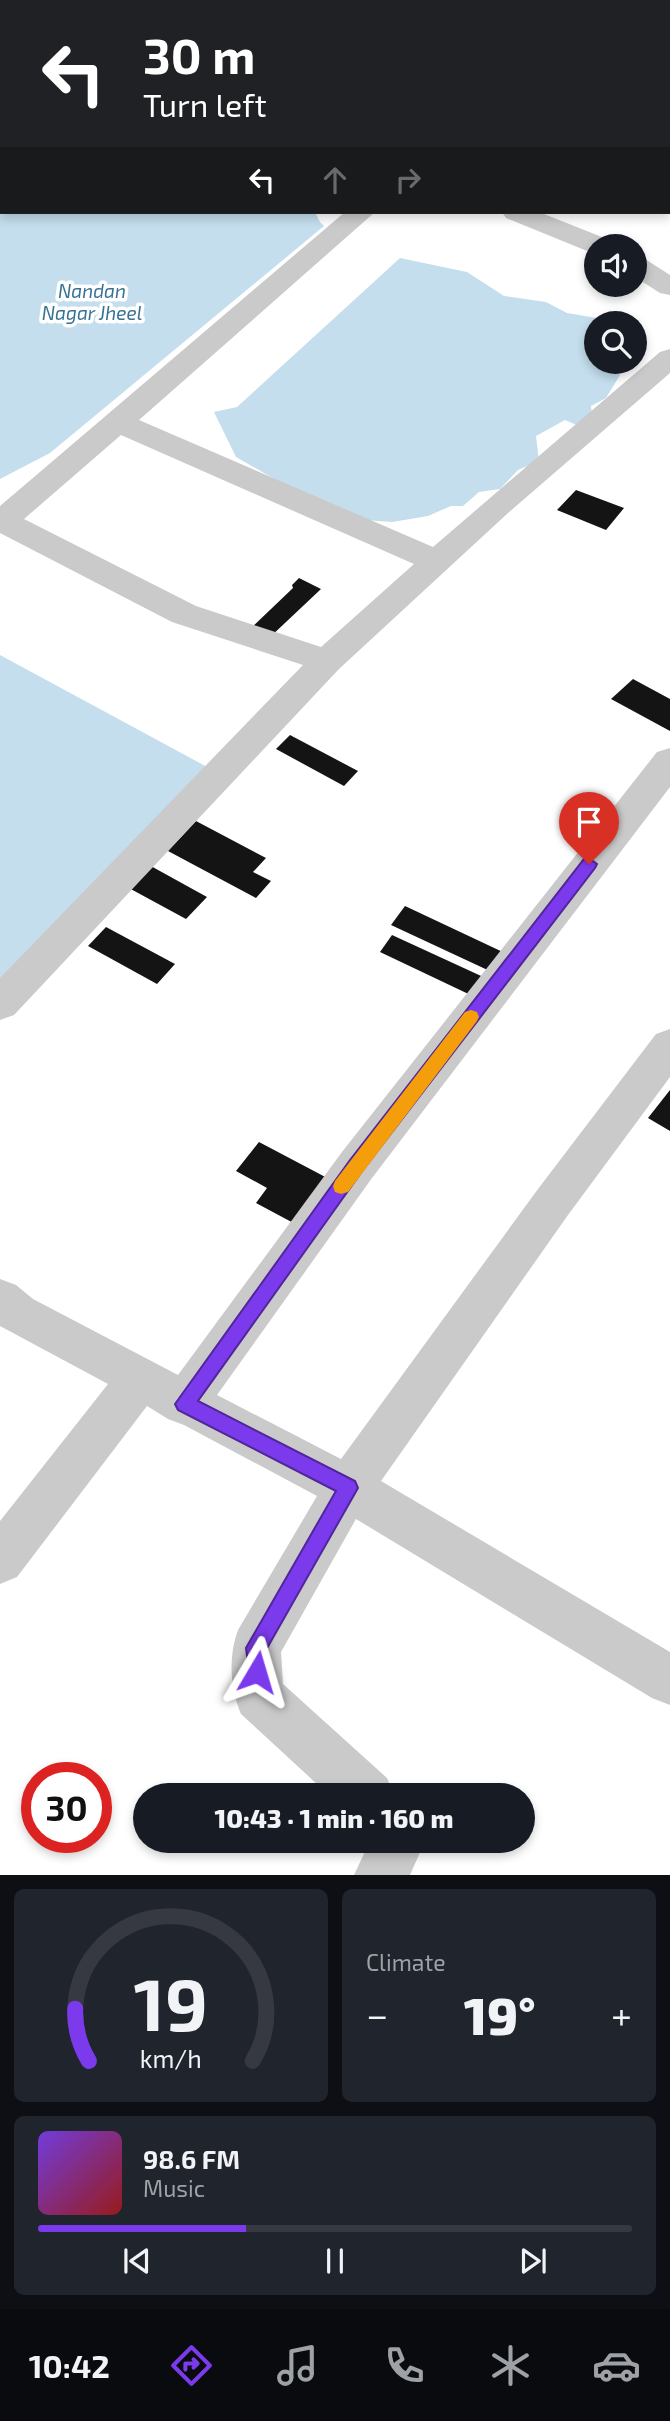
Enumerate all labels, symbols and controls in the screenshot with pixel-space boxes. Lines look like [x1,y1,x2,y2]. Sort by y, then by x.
text: 30 m [143,25,255,84]
icon: left [28,28,119,119]
text: Turn left [143,85,267,123]
icon: left [243,161,281,199]
icon: ahead [316,161,354,199]
icon: right [389,161,427,199]
map controls [584,234,647,374]
button: sound [584,234,647,297]
water label: Nandan Nagar Jheel [42,279,142,324]
button: search [584,311,647,374]
pin [559,792,619,864]
icon: arrive [570,803,608,841]
position arrow [220,1635,294,1709]
speed limit sign: 30 [21,1762,112,1853]
text: 10:43 · 1 min · 160 m [214,1802,454,1833]
text: Climate [366,1948,446,1976]
text: 19 [134,1959,208,2047]
text: 19° [464,1983,536,2045]
text: − [366,1991,388,2037]
text: + [611,1991,632,2037]
text: km/h [140,2043,202,2073]
text: 98.6 FM [143,2143,240,2174]
text: Music [143,2174,205,2202]
icon: previous [118,2242,156,2280]
icon: pause [316,2242,354,2280]
icon: next [514,2242,552,2280]
icon: directions [167,2341,216,2390]
icon: music [273,2341,322,2390]
icon: phone [380,2341,429,2390]
icon: climate [486,2341,535,2390]
icon: car [592,2341,641,2390]
text: 10:42 [29,2346,110,2384]

